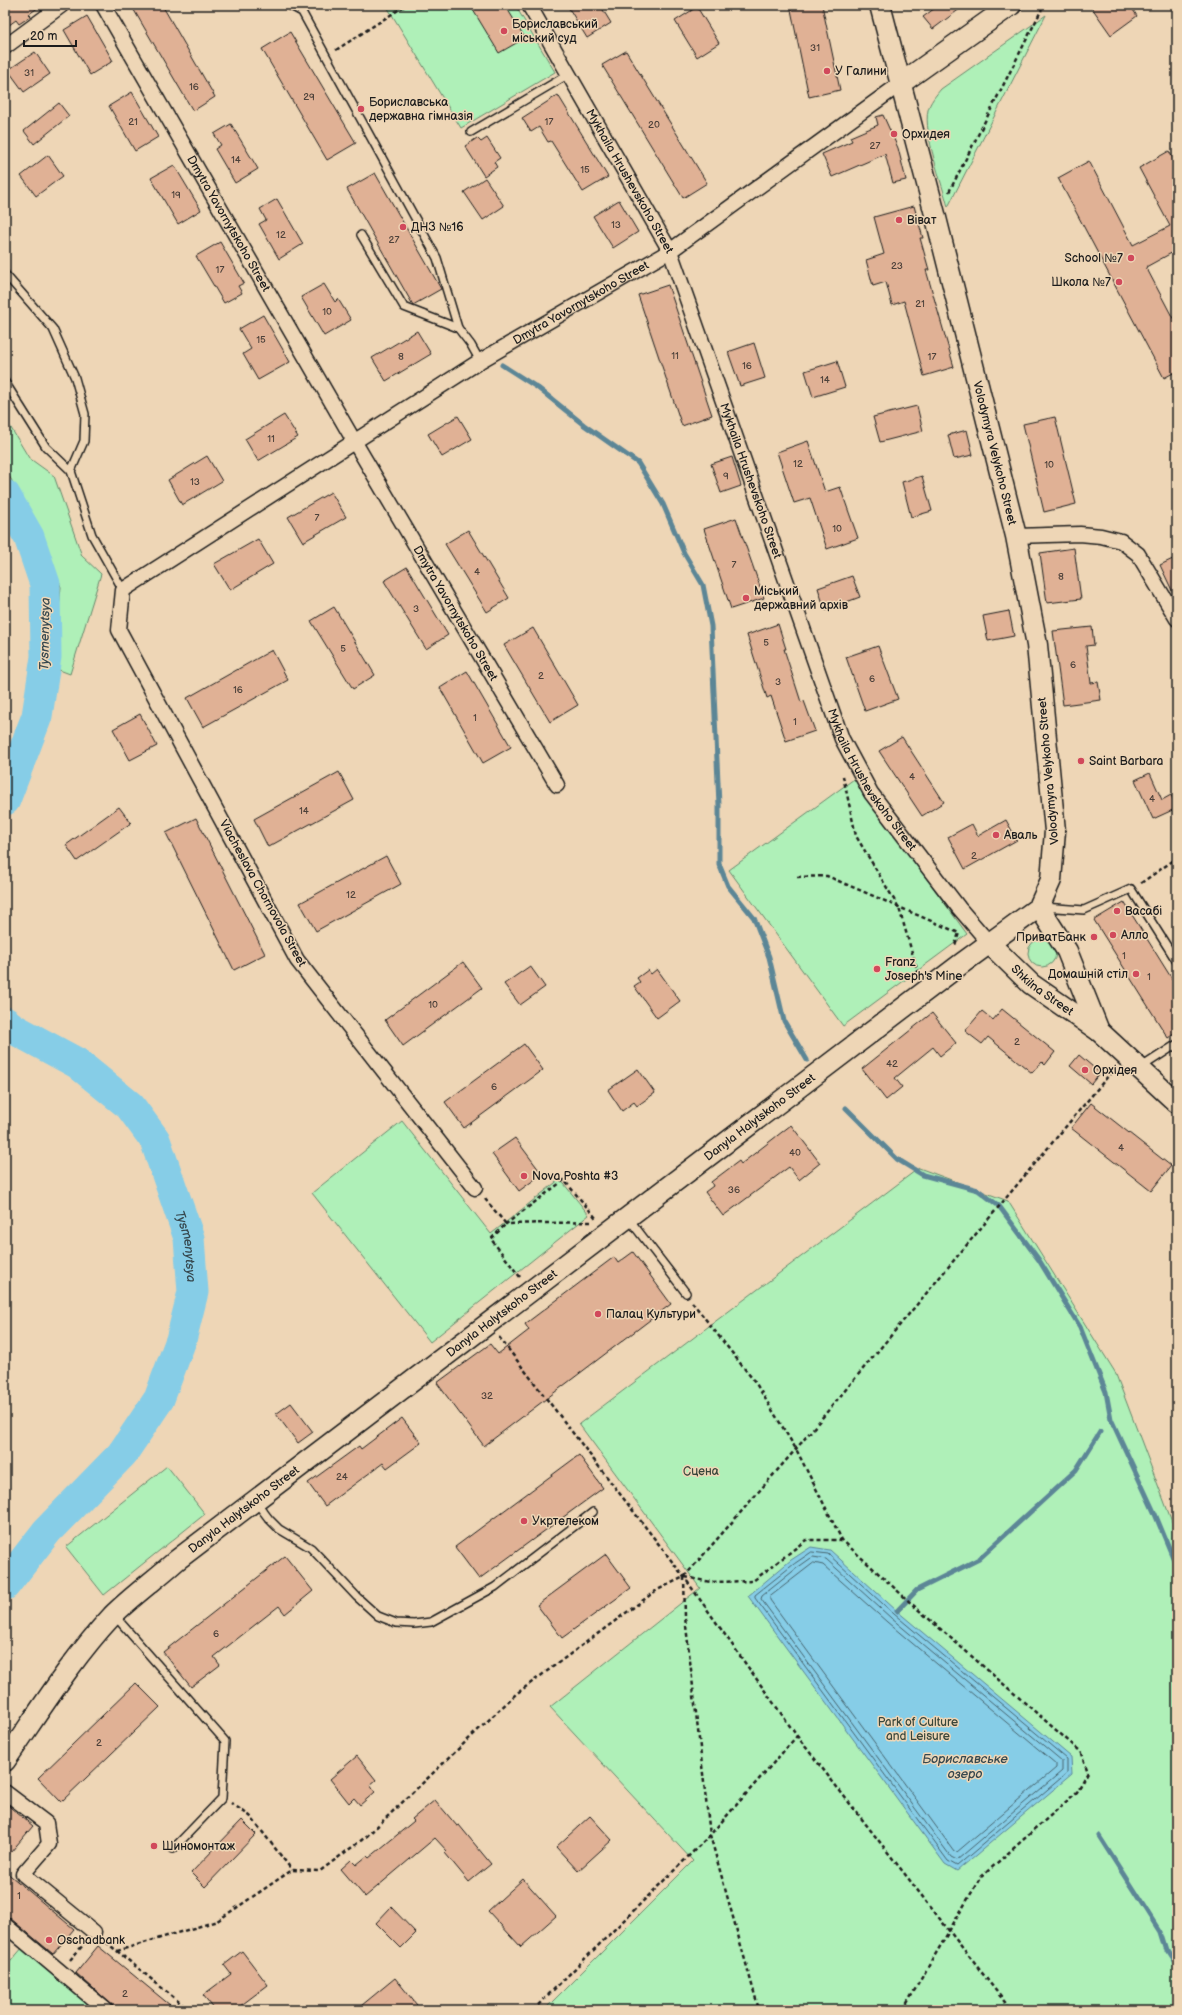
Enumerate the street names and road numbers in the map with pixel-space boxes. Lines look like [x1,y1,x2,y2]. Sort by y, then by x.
street label: Mykhaila Hrushevskoho Street [582,107,677,256]
street label: Dmytra Yavornytskoho Street [183,153,273,295]
street label: Dmytra Yavornytskoho Street [510,258,652,348]
street label: Volodymyra Velykoho Street [969,380,1020,527]
street label: Mykhaila Hrushevskoho Street [716,401,785,561]
street label: Dmytra Yavornytskoho Street [409,543,501,684]
street label: Volodymyra Velykoho Street [1035,696,1062,845]
street label: Mykhaila Hrushevskoho Street [824,707,920,854]
street label: Viacheslava Chornovola Street [216,817,309,970]
street label: Shkilna Street [1008,962,1076,1019]
street label: Danyla Halytskoho Street [701,1070,819,1164]
street label: Danyla Halytskoho Street [443,1266,561,1361]
street label: Danyla Halytskoho Street [186,1463,303,1557]

